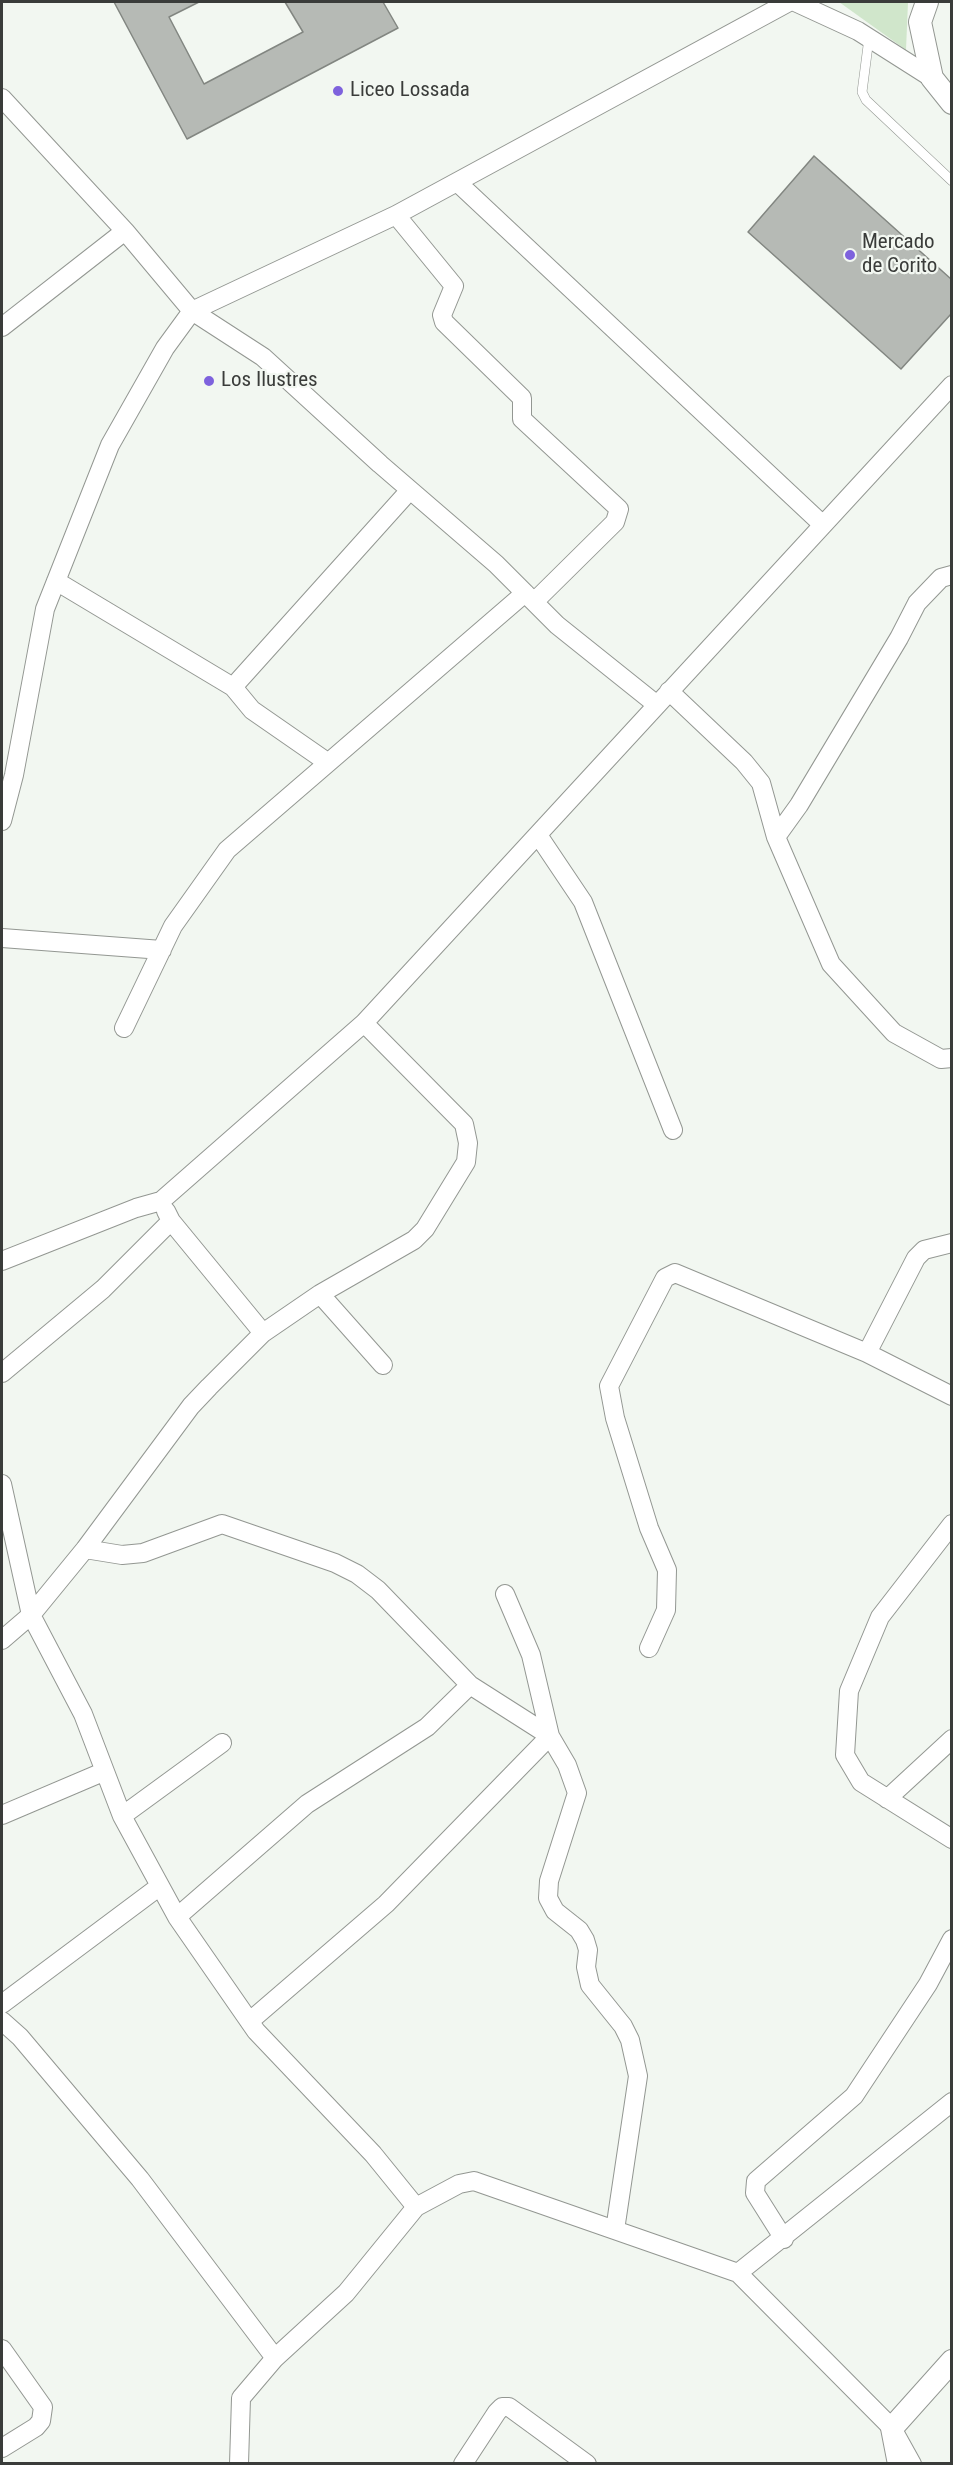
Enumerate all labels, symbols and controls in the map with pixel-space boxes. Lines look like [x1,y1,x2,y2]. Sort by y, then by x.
place label: Liceo Lossada [350,78,470,104]
marker: Liceo Lossada [331,84,345,98]
place label: Mercado de Corito [862,230,937,280]
marker: Mercado de Corito [843,248,857,262]
place label: Los Ilustres [221,368,318,394]
marker: Los Ilustres [202,374,216,388]

